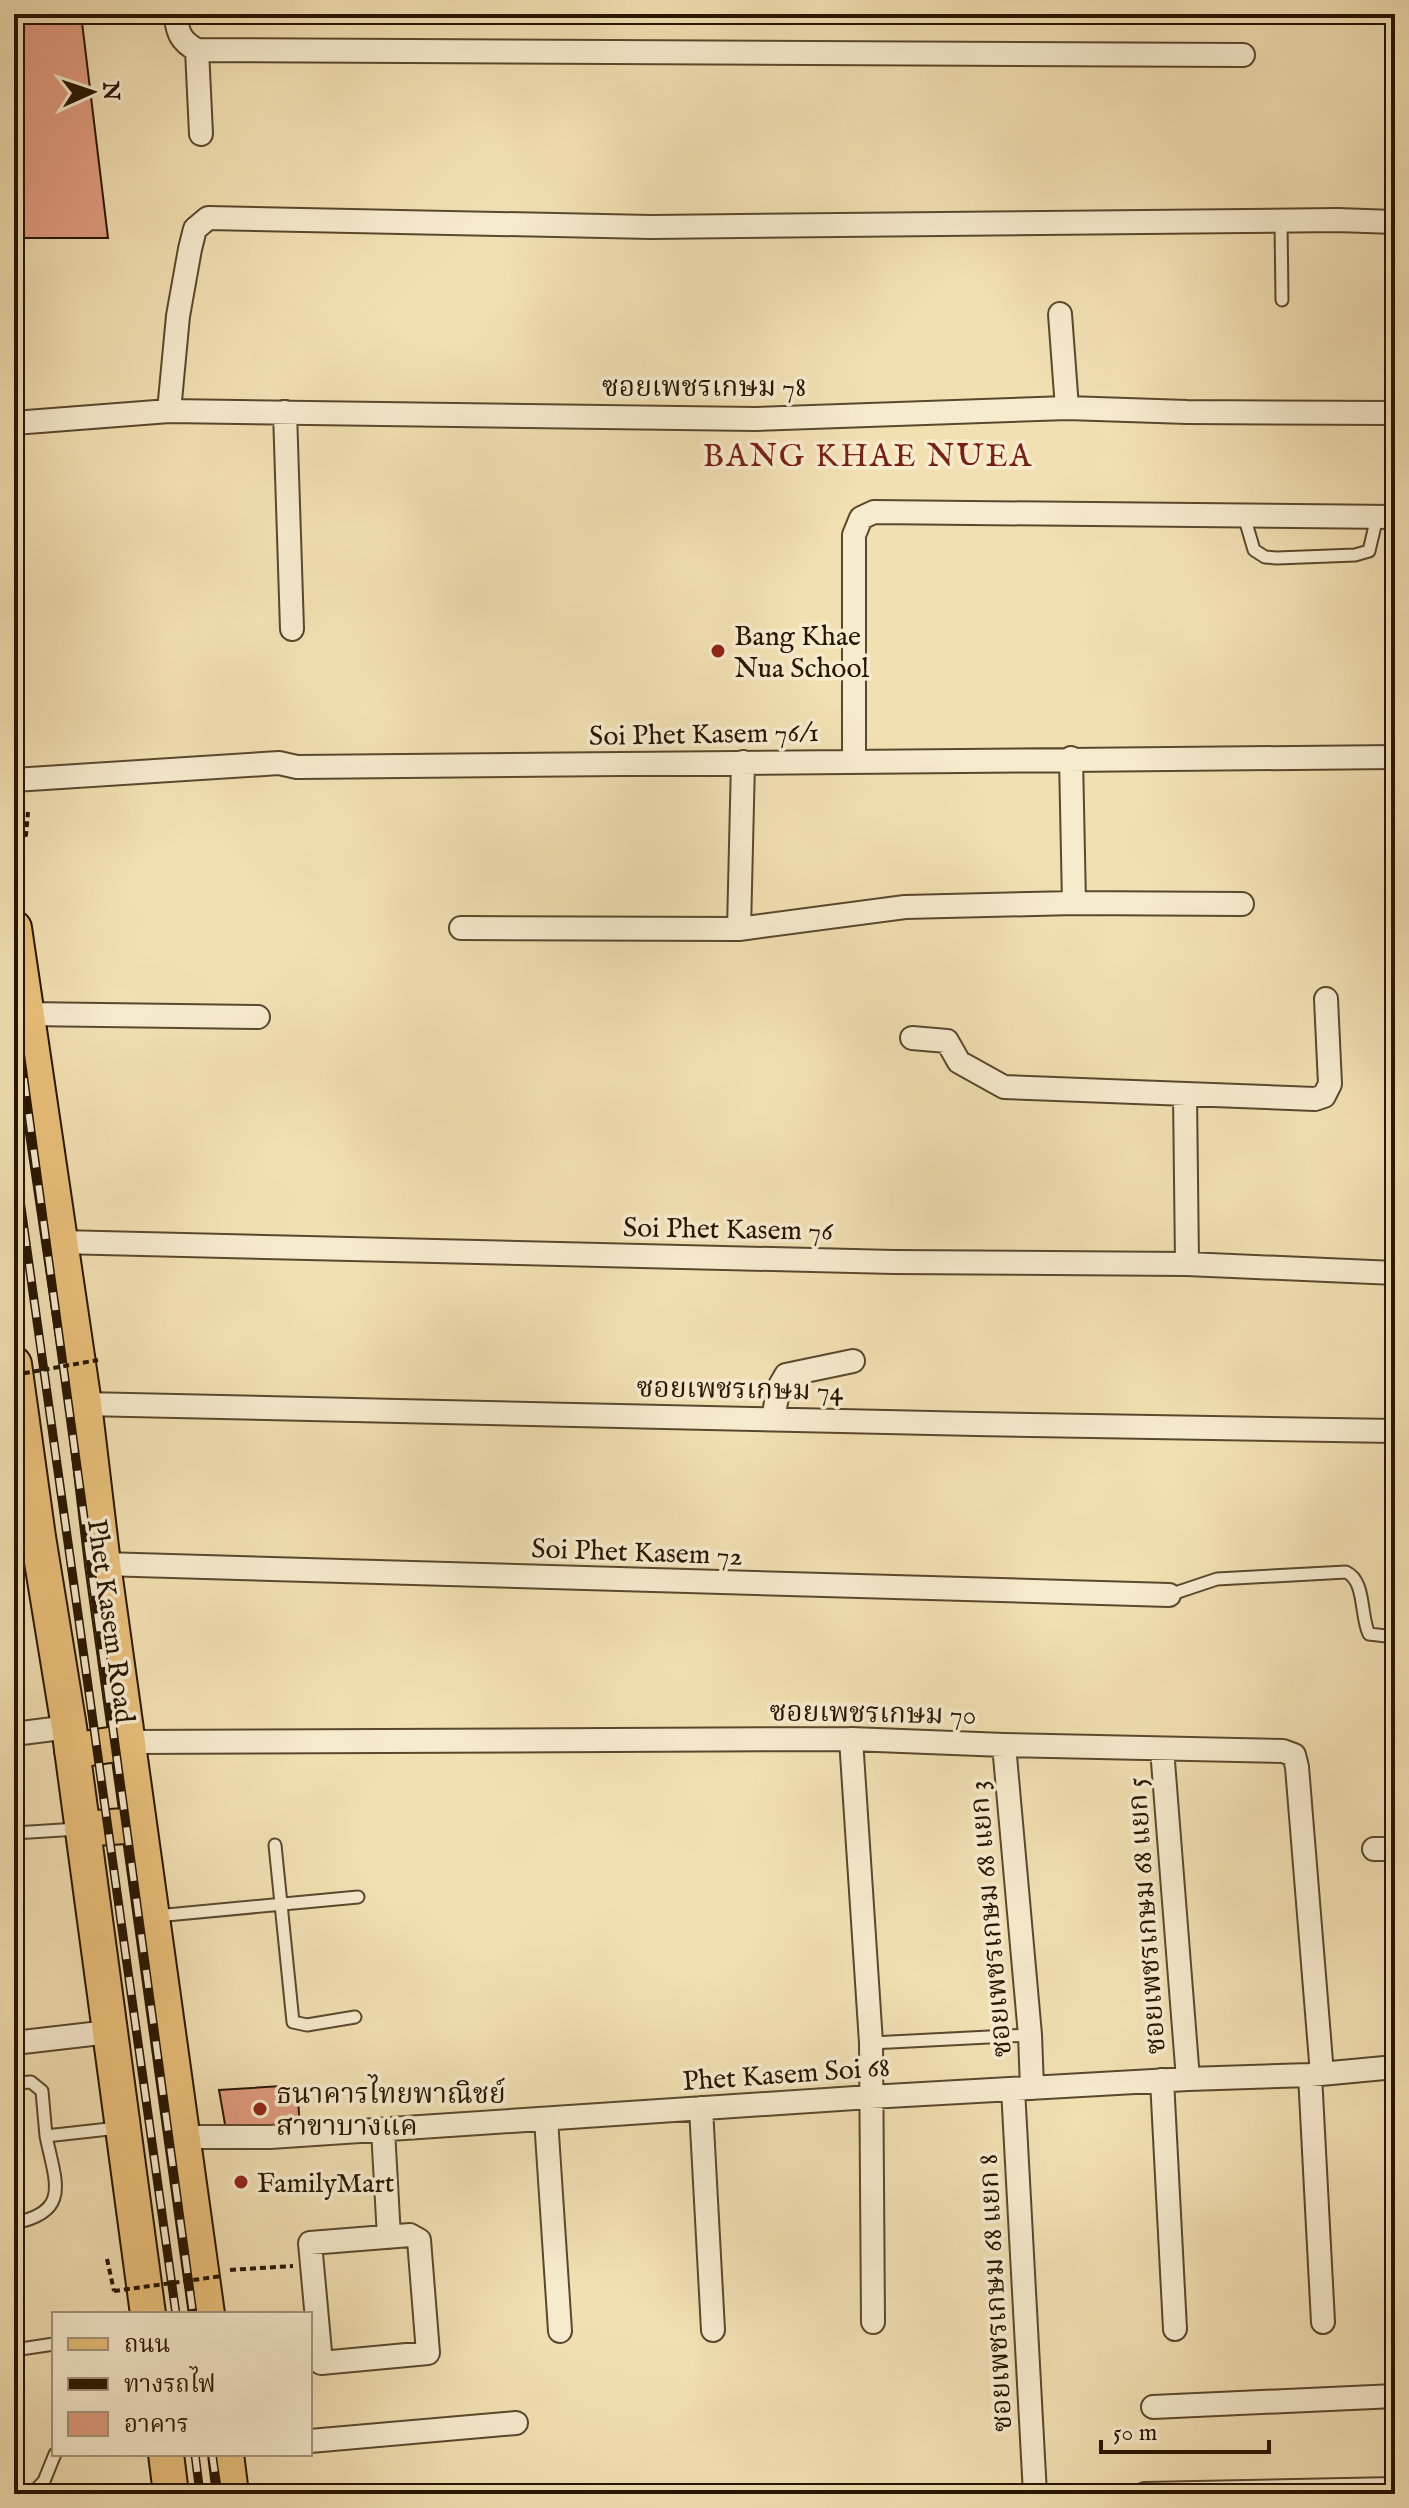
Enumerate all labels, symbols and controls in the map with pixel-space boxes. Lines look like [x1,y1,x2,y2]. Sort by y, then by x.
north arrow [52,52,132,132]
text: N [95,80,124,101]
street label: ซอยเพชรเกษม 78 [602,371,806,406]
district label: BANG KHAE NUEA [703,437,1033,478]
place label: Bang Khae Nua School [734,620,869,687]
marker: Bang Khae Nua School [709,642,727,660]
street label: Soi Phet Kasem 76/1 [589,716,819,755]
street label: Soi Phet Kasem 76 [623,1211,835,1250]
street label: ซอยเพชรเกษม 74 [636,1371,844,1410]
street label: Phet Kasem Road [78,1517,141,1726]
street label: Soi Phet Kasem 72 [531,1532,743,1575]
street label: ซอยเพชรเกษม 70 [769,1695,977,1734]
street label: ซอยเพชรเกษม 68 แยก 5 [1120,1776,1175,2055]
street label: ซอยเพชรเกษม 68 แยก 3 [962,1779,1021,2059]
street label: Phet Kasem Soi 68 [681,2051,891,2100]
place label: ธนาคารไทยพาณิชย์ สาขาบางแค [276,2074,506,2145]
marker: ธนาคารไทยพาณิชย์ สาขาบางแค [251,2100,269,2118]
street label: ซอยเพชรเกษม 68 แยก 8 [972,2153,1021,2433]
place label: FamilyMart [257,2167,395,2202]
marker: FamilyMart [232,2173,250,2191]
legend [52,2312,312,2456]
text: ถนน [124,2330,170,2361]
text: ทางรถไฟ [124,2366,216,2401]
scale bar [1101,2404,1269,2454]
text: อาคาร [124,2410,189,2441]
text: 50 m [1113,2418,1157,2449]

